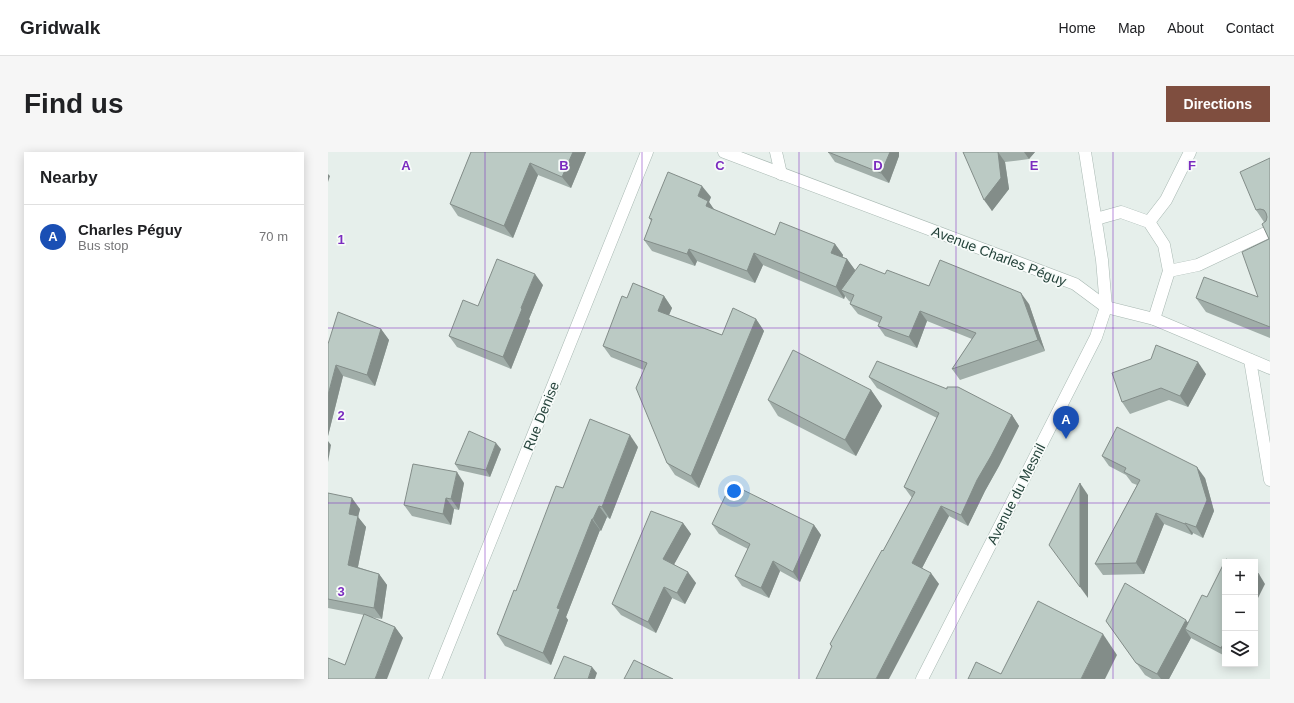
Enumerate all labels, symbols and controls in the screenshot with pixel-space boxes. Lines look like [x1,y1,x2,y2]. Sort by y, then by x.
text: Gridwalk [20,17,100,38]
text: Home [1059,20,1096,36]
text: Map [1118,20,1145,36]
text: About [1167,20,1204,36]
text: Contact [1226,20,1274,36]
button: Directions [1166,86,1270,122]
text: Find us [24,88,124,119]
text: A [401,158,411,173]
text: B [559,158,569,173]
text: C [715,158,725,173]
text: D [873,158,883,173]
text: E [1030,158,1039,173]
text: F [1188,158,1196,173]
text: Nearby [40,168,98,187]
text: Charles Péguy [78,221,182,238]
street label: Avenue Charles Péguy [929,223,1069,289]
text: A [48,229,58,244]
text: 70 m [259,229,288,244]
text: 1 [337,232,345,247]
text: Bus stop [78,238,129,253]
street label: Rue Denise [520,379,562,453]
pin: A [1053,406,1079,439]
text: 2 [337,408,345,423]
street label: Avenue du Mesnil [984,441,1048,547]
your location [724,481,744,501]
map controls [1222,559,1258,667]
button: + [1222,559,1258,595]
text: 3 [337,584,345,599]
button: − [1222,595,1258,631]
button: layers [1222,631,1258,667]

